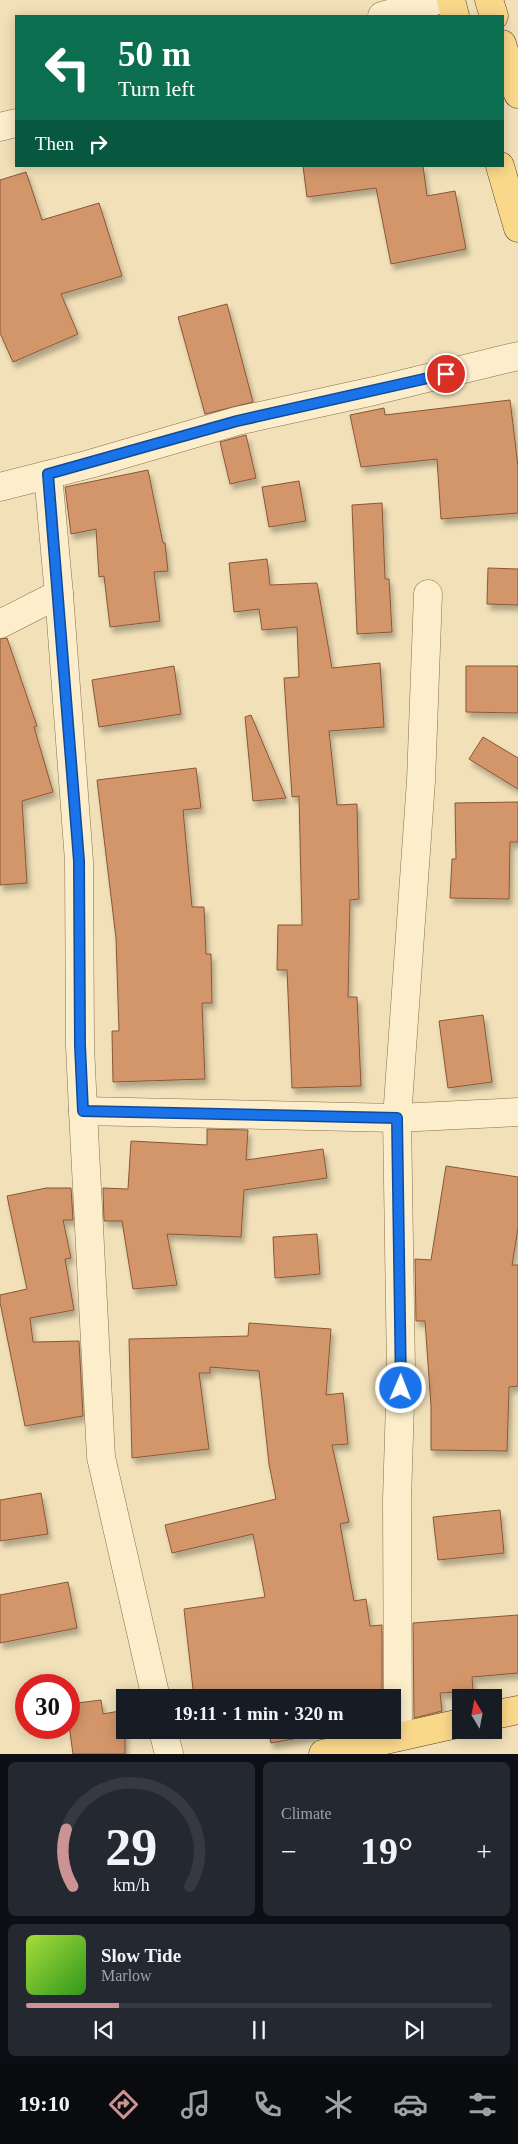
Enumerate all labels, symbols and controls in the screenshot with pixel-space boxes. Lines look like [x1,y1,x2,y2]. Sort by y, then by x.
icon: left [35,35,100,100]
text: 50 m [118,35,191,74]
text: Turn left [118,76,195,101]
icon: right [84,130,112,158]
text: Then [35,133,74,154]
pin [425,353,467,395]
icon: arrive [432,360,460,388]
position arrow [374,1361,426,1413]
speed limit sign: 30 [15,1674,80,1739]
north arrow [452,1689,502,1739]
map controls [452,1689,502,1739]
text: 19:11 · 1 min · 320 m [174,1703,343,1724]
text: Climate [281,1805,332,1822]
text: 29 [106,1819,158,1876]
text: 19° [360,1830,413,1872]
text: − [281,1836,297,1867]
text: + [476,1836,492,1867]
text: km/h [113,1875,150,1895]
text: Slow Tide [101,1945,181,1966]
text: Marlow [101,1967,152,1984]
icon: previous [90,2016,118,2044]
icon: pause [245,2016,273,2044]
icon: next [400,2016,428,2044]
icon: directions [106,2087,141,2122]
icon: music [178,2087,213,2122]
icon: phone [250,2087,285,2122]
icon: climate [321,2087,356,2122]
icon: car [393,2087,428,2122]
icon: filters [465,2087,500,2122]
text: 19:10 [18,2091,70,2116]

